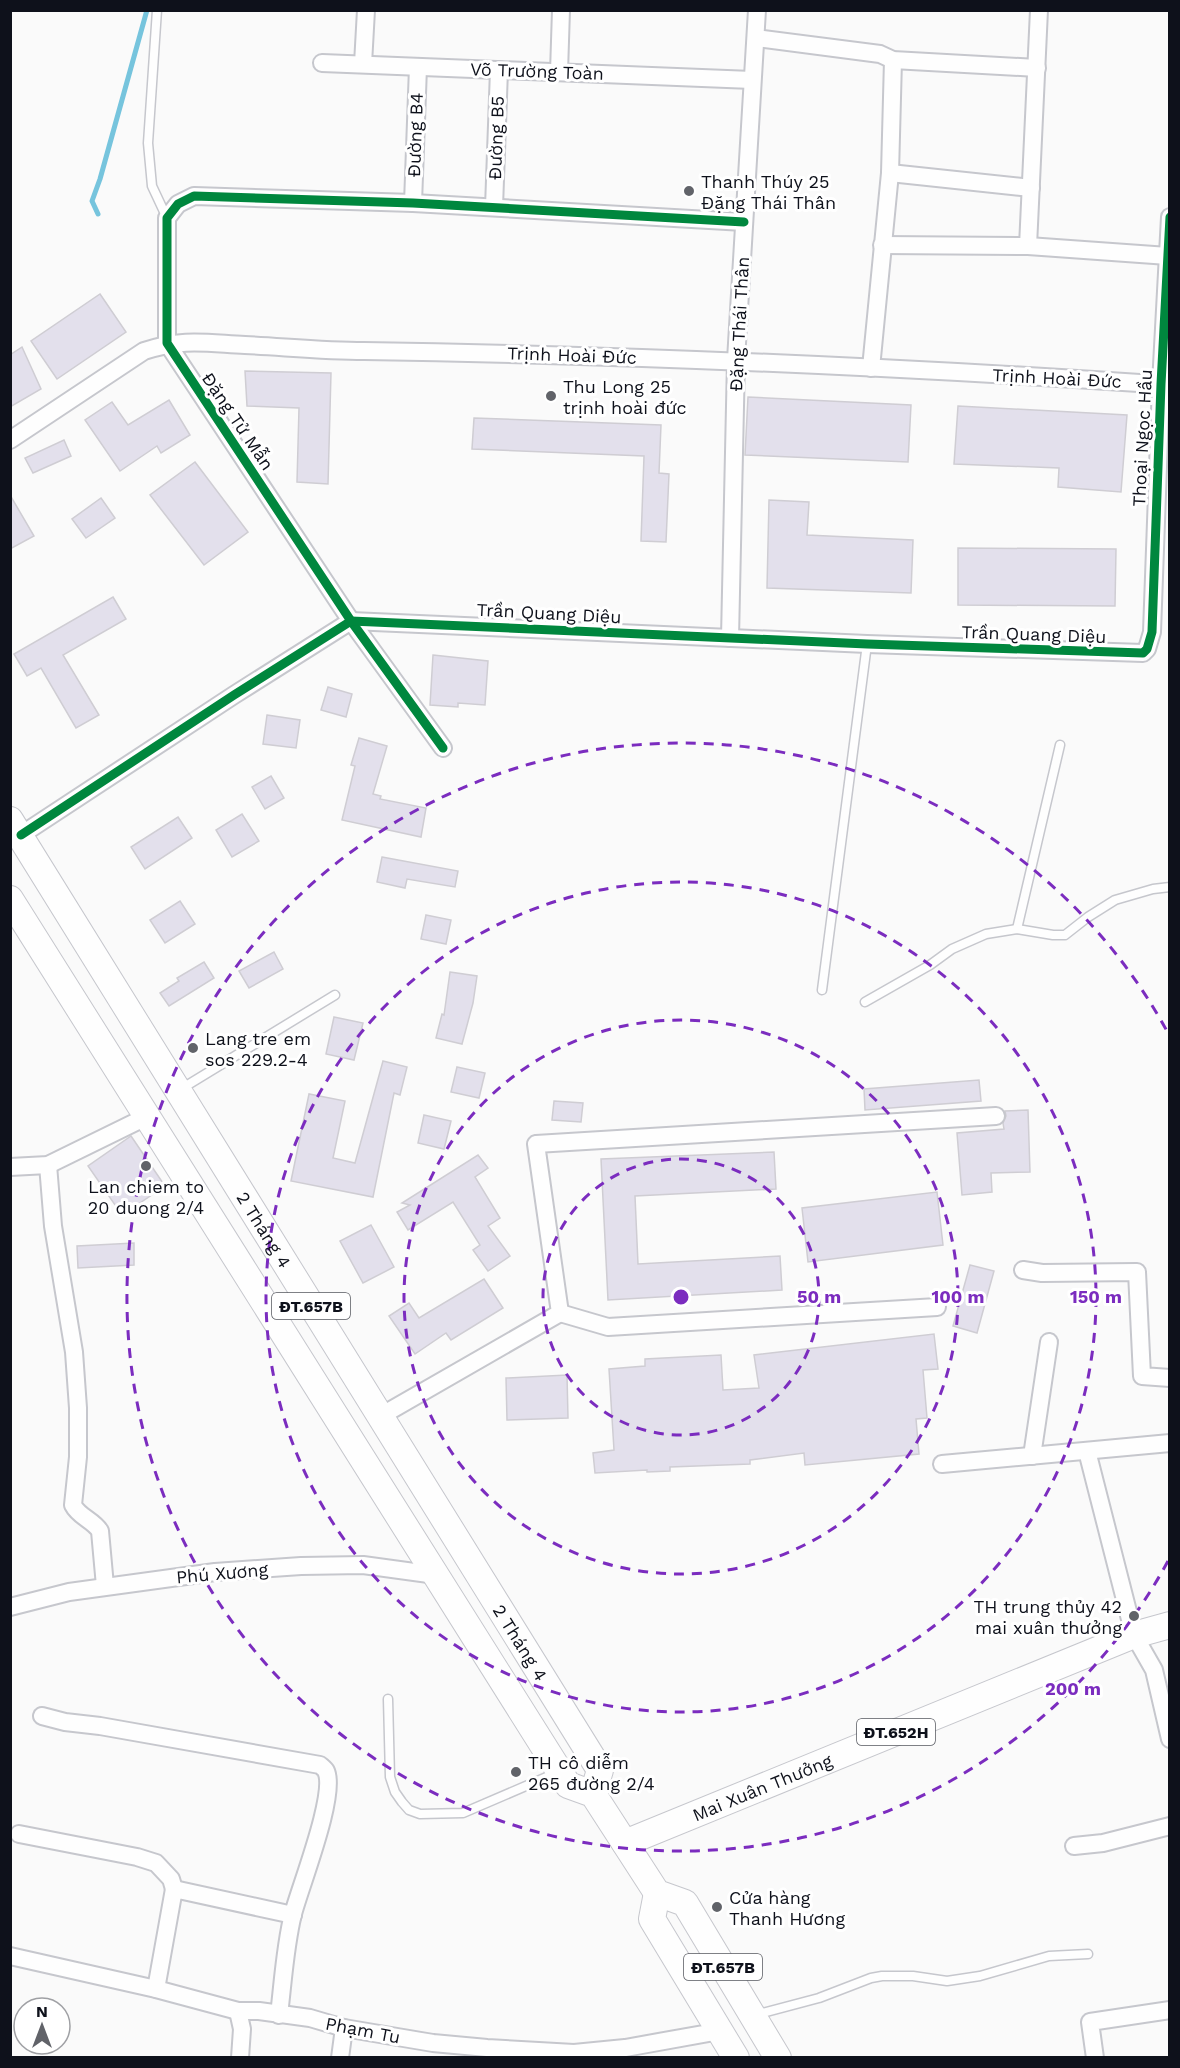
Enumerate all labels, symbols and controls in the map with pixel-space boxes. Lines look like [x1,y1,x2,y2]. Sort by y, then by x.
street label: Võ Trường Toàn [470,58,604,84]
street label: Đường B4 [403,92,427,178]
street label: Đường B5 [484,96,508,180]
place label: Thanh Thúy 25 Đặng Thái Thân [701,171,836,213]
marker: Thanh Thúy 25 Đặng Thái Thân [682,184,696,198]
street label: Đặng Thái Thân [725,256,753,392]
street label: Trịnh Hoài Đức [507,342,637,368]
street label: Trịnh Hoài Đức [992,364,1122,392]
street label: Đặng Tử Mẫn [198,368,278,474]
street label: Thoại Ngọc Hầu [1128,369,1156,507]
place label: Thu Long 25 trịnh hoài đức [563,376,687,418]
marker: Thu Long 25 trịnh hoài đức [544,389,558,403]
street label: Trần Quang Diệu [476,599,622,627]
street label: Trần Quang Diệu [961,621,1107,647]
place label: Lang tre em sos 229.2-4 [205,1028,311,1070]
marker: Lang tre em sos 229.2-4 [186,1041,200,1055]
marker: Lan chiem to 20 duong 2/4 [139,1159,153,1173]
place label: Lan chiem to 20 duong 2/4 [88,1176,204,1218]
street label: 2 Tháng 4 [233,1187,296,1271]
text: 50 m [797,1286,841,1307]
text: 100 m [931,1286,985,1307]
text: 150 m [1070,1286,1122,1307]
centre of rings [671,1287,691,1307]
road number: ĐT.657B [272,1293,350,1319]
street label: Phú Xương [175,1558,269,1587]
place label: TH trung thủy 42 mai xuân thưởng [973,1596,1122,1638]
street label: 2 Tháng 4 [489,1600,552,1684]
marker: TH trung thủy 42 mai xuân thưởng [1127,1609,1141,1623]
text: 200 m [1045,1678,1101,1699]
road number: ĐT.652H [857,1719,935,1745]
street label: Mai Xuân Thưởng [689,1749,835,1825]
place label: TH cô diễm 265 đường 2/4 [528,1752,655,1794]
marker: TH cô diễm 265 đường 2/4 [509,1765,523,1779]
place label: Cửa hàng Thanh Hương [729,1887,845,1929]
marker: Cửa hàng Thanh Hương [710,1900,724,1914]
road number: ĐT.657B [684,1954,762,1980]
north arrow [12,1996,72,2056]
text: N [36,2002,48,2021]
street label: Phạm Tu [324,2012,402,2048]

